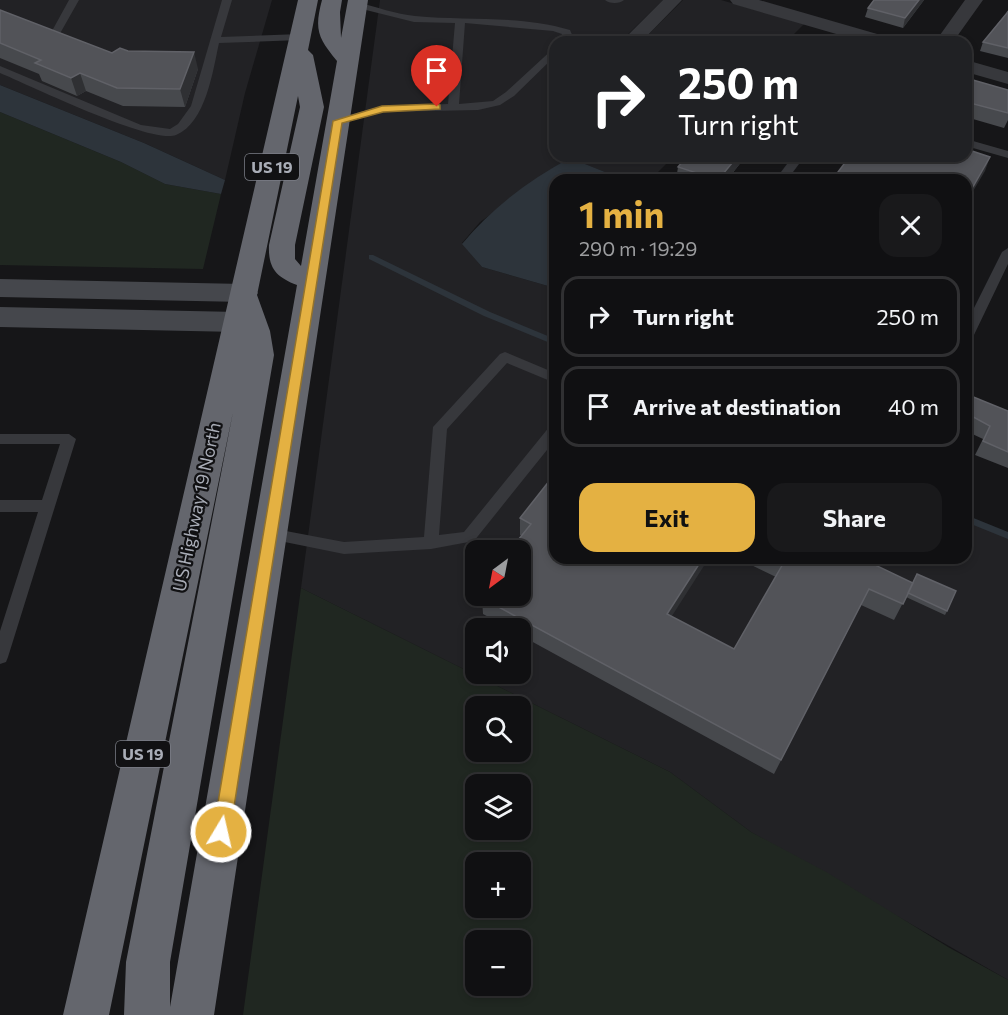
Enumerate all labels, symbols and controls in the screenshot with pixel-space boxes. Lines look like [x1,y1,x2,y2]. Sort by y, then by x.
pin [411,45,462,107]
icon: arrive [420,54,453,87]
text: 250 m [678,56,799,108]
icon: right [579,60,657,138]
text: Turn right [678,108,798,141]
road number: US 19 [245,154,299,180]
text: 1 min [579,191,664,235]
button: close [879,194,942,257]
text: 290 m · 19:29 [579,236,697,260]
icon: right [582,300,615,333]
text: Turn right [633,303,734,330]
text: 250 m [876,303,939,330]
icon: arrive [582,390,615,423]
text: Arrive at destination [633,393,841,420]
text: 40 m [888,393,939,420]
street label: US Highway 19 North [167,420,225,594]
button: Exit [579,483,755,552]
button: Share [767,483,942,552]
north arrow [465,540,531,606]
map controls [465,540,531,996]
button: sound [465,618,531,684]
button: search [465,696,531,762]
road number: US 19 [116,741,170,767]
button: layers [465,774,531,840]
position arrow [189,800,253,864]
button: + [465,852,531,918]
button: − [465,930,531,996]

